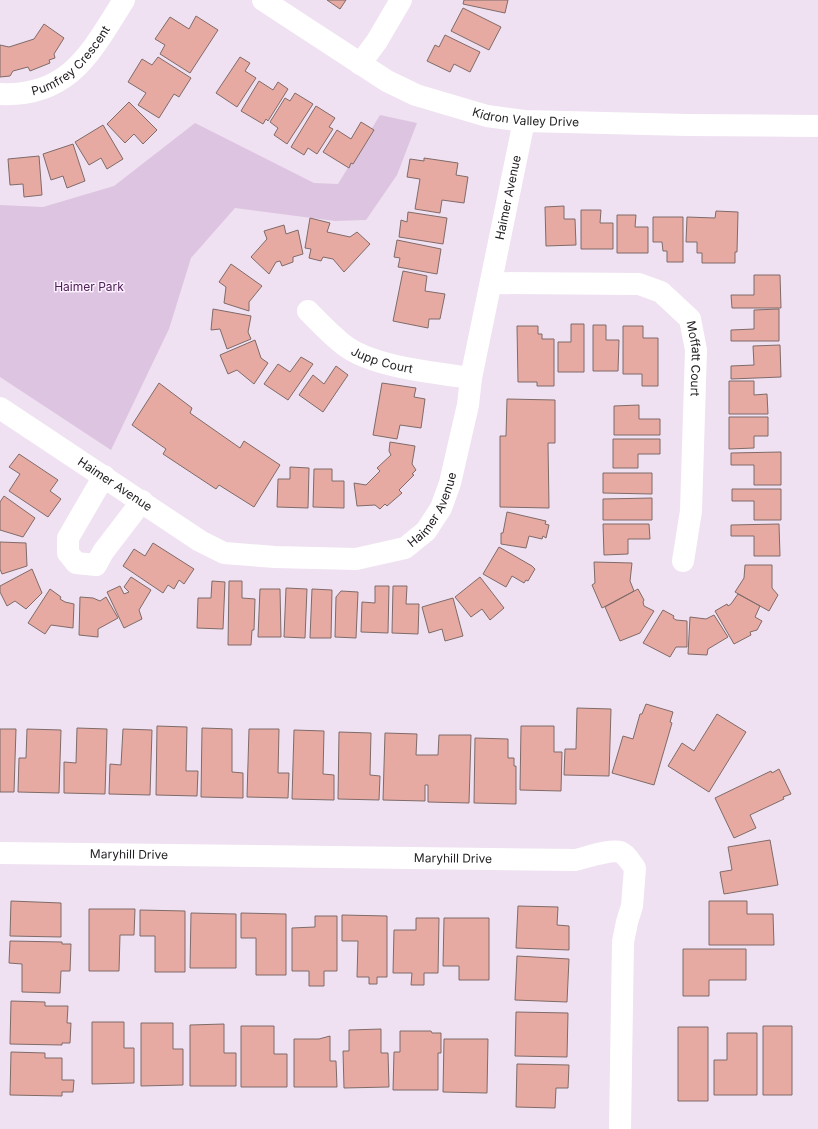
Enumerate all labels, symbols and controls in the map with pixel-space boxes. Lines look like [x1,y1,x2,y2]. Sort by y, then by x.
street label: Pumfrey Crescent [30,23,113,98]
street label: Kidron Valley Drive [471,104,579,129]
street label: Haimer Avenue [492,154,524,241]
park label: Haimer Park [54,279,124,294]
street label: Moffatt Court [684,320,704,397]
street label: Jupp Court [349,343,414,376]
street label: Haimer Avenue [75,454,155,514]
street label: Haimer Avenue [404,471,459,550]
street label: Maryhill Drive [90,846,168,862]
street label: Maryhill Drive [414,850,492,866]

